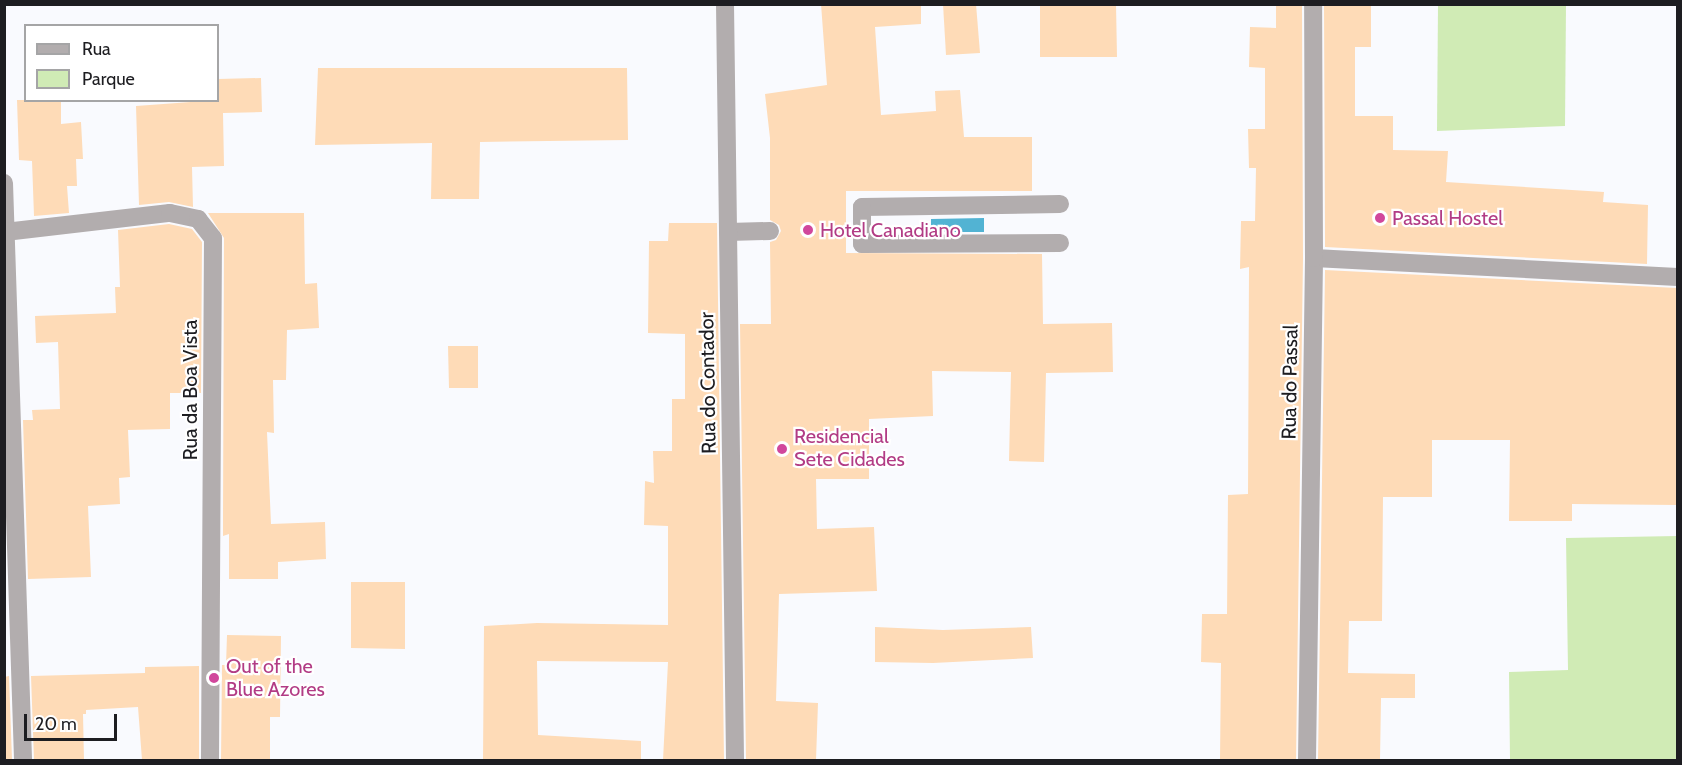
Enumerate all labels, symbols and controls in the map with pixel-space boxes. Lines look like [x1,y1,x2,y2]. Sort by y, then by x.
legend [24,24,219,102]
text: Rua [82,38,111,60]
text: Parque [82,68,135,90]
place label: Passal Hostel [1392,206,1503,230]
marker: Passal Hostel [1373,211,1387,225]
place label: Hotel Canadiano [820,218,961,242]
marker: Hotel Canadiano [801,223,815,237]
street label: Rua do Contador [695,312,721,454]
street label: Rua da Boa Vista [178,320,202,460]
street label: Rua do Passal [1277,324,1303,440]
place label: Residencial Sete Cidades [794,425,905,472]
marker: Residencial Sete Cidades [775,442,789,456]
place label: Out of the Blue Azores [226,654,325,701]
marker: Out of the Blue Azores [207,671,221,685]
scale bar [27,702,120,740]
text: 20 m [35,713,77,735]

